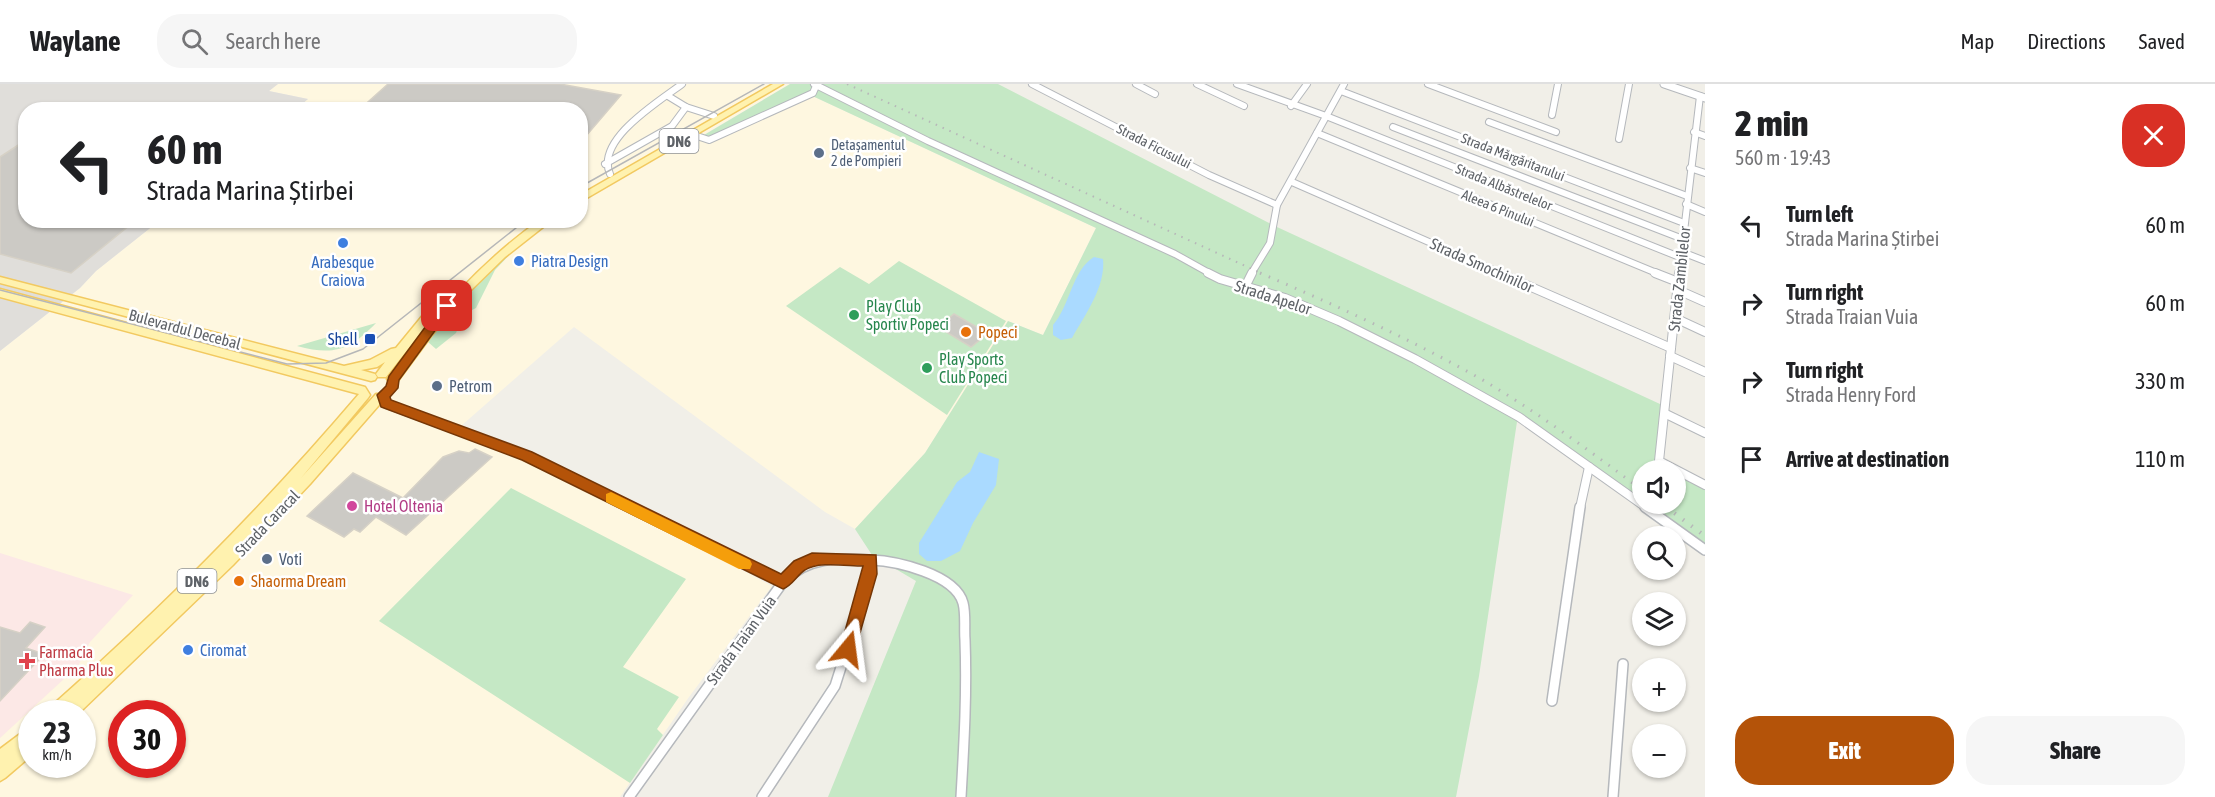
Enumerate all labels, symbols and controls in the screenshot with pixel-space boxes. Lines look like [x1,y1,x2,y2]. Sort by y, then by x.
search box [157,14,577,68]
text: Waylane [30,25,121,57]
icon: search [178,25,211,58]
text: Search here [226,28,321,54]
text: Map [1960,29,1994,53]
text: Directions [2027,29,2106,53]
text: Saved [2139,29,2185,53]
text: 2 min [1735,102,1809,144]
button: close [2122,104,2185,167]
street label: Strada Ficusului [1114,120,1194,172]
text: 60 m [147,125,222,173]
icon: left [48,126,126,204]
road number: DN6 [660,129,698,153]
street label: Strada Mărgăritarului [1459,130,1567,184]
place label: Detașamentul 2 de Pompieri [831,137,905,169]
marker: Detașamentul 2 de Pompieri [812,146,826,160]
text: 560 m · 19:43 [1735,146,1831,169]
street label: Strada Albăstrelelor [1453,160,1555,214]
text: Strada Marina Știrbei [147,175,354,206]
street label: Aleea 6 Pinului [1459,186,1537,230]
text: Turn left [1786,201,1853,227]
icon: left [1735,209,1768,242]
text: 60 m [2145,212,2185,238]
street label: Strada Zambilelor [1665,225,1693,332]
text: Strada Marina Știrbei [1786,227,1939,250]
street label: Strada Smochinilor [1428,234,1537,296]
marker: Arabesque Craiova [336,236,350,250]
place label: Piatra Design [531,252,608,271]
place label: Arabesque Craiova [312,253,374,289]
marker: Piatra Design [512,254,526,268]
street label: Strada Apelor [1232,276,1314,319]
text: Turn right [1786,279,1863,305]
pin [421,280,472,331]
icon: right [1735,287,1768,320]
icon: arrive [430,289,463,322]
text: 60 m [2145,290,2185,316]
place label: Play Club Sportiv Popeci [866,297,949,334]
street label: Bulevardul Decebal [127,305,244,353]
text: Strada Traian Vuia [1786,305,1918,328]
marker: Play Club Sportiv Popeci [847,308,861,322]
place label: Popeci [978,323,1018,342]
marker: Popeci [959,325,973,339]
place label: Shell [328,330,359,348]
marker: Shell [363,332,377,346]
place label: Play Sports Club Popeci [939,350,1008,387]
text: Turn right [1786,357,1863,383]
marker: Play Sports Club Popeci [920,361,934,375]
icon: right [1735,365,1768,398]
text: 330 m [2135,368,2185,394]
place label: Petrom [449,377,492,395]
marker: Petrom [430,379,444,393]
text: Strada Henry Ford [1786,383,1916,406]
icon: arrive [1735,443,1768,476]
text: Arrive at destination [1786,446,1949,472]
text: 110 m [2135,446,2185,472]
map controls [1632,460,1686,778]
button: sound [1632,460,1686,514]
street label: Strada Caracal [231,486,303,560]
place label: Hotel Oltenia [364,497,443,515]
marker: Hotel Oltenia [345,499,359,513]
button: search [1632,526,1686,580]
place label: Voti [279,550,302,568]
marker: Voti [260,552,274,566]
road number: DN6 [178,569,216,593]
place label: Shaorma Dream [251,572,346,590]
marker: Shaorma Dream [232,574,246,588]
street label: Strada Traian Vuia [703,592,779,688]
button: layers [1632,592,1686,646]
position arrow [816,617,880,681]
place label: Ciromat [200,641,247,659]
place label: Farmacia Pharma Plus [39,643,114,679]
marker: Ciromat [181,643,195,657]
marker: Farmacia Pharma Plus [20,654,34,668]
button: + [1632,658,1686,712]
speed limit sign: 30 [108,700,186,778]
text: 23 [43,715,71,749]
button: Exit [1735,716,1954,785]
button: Share [1966,716,2185,785]
button: − [1632,724,1686,778]
text: km/h [42,746,72,763]

